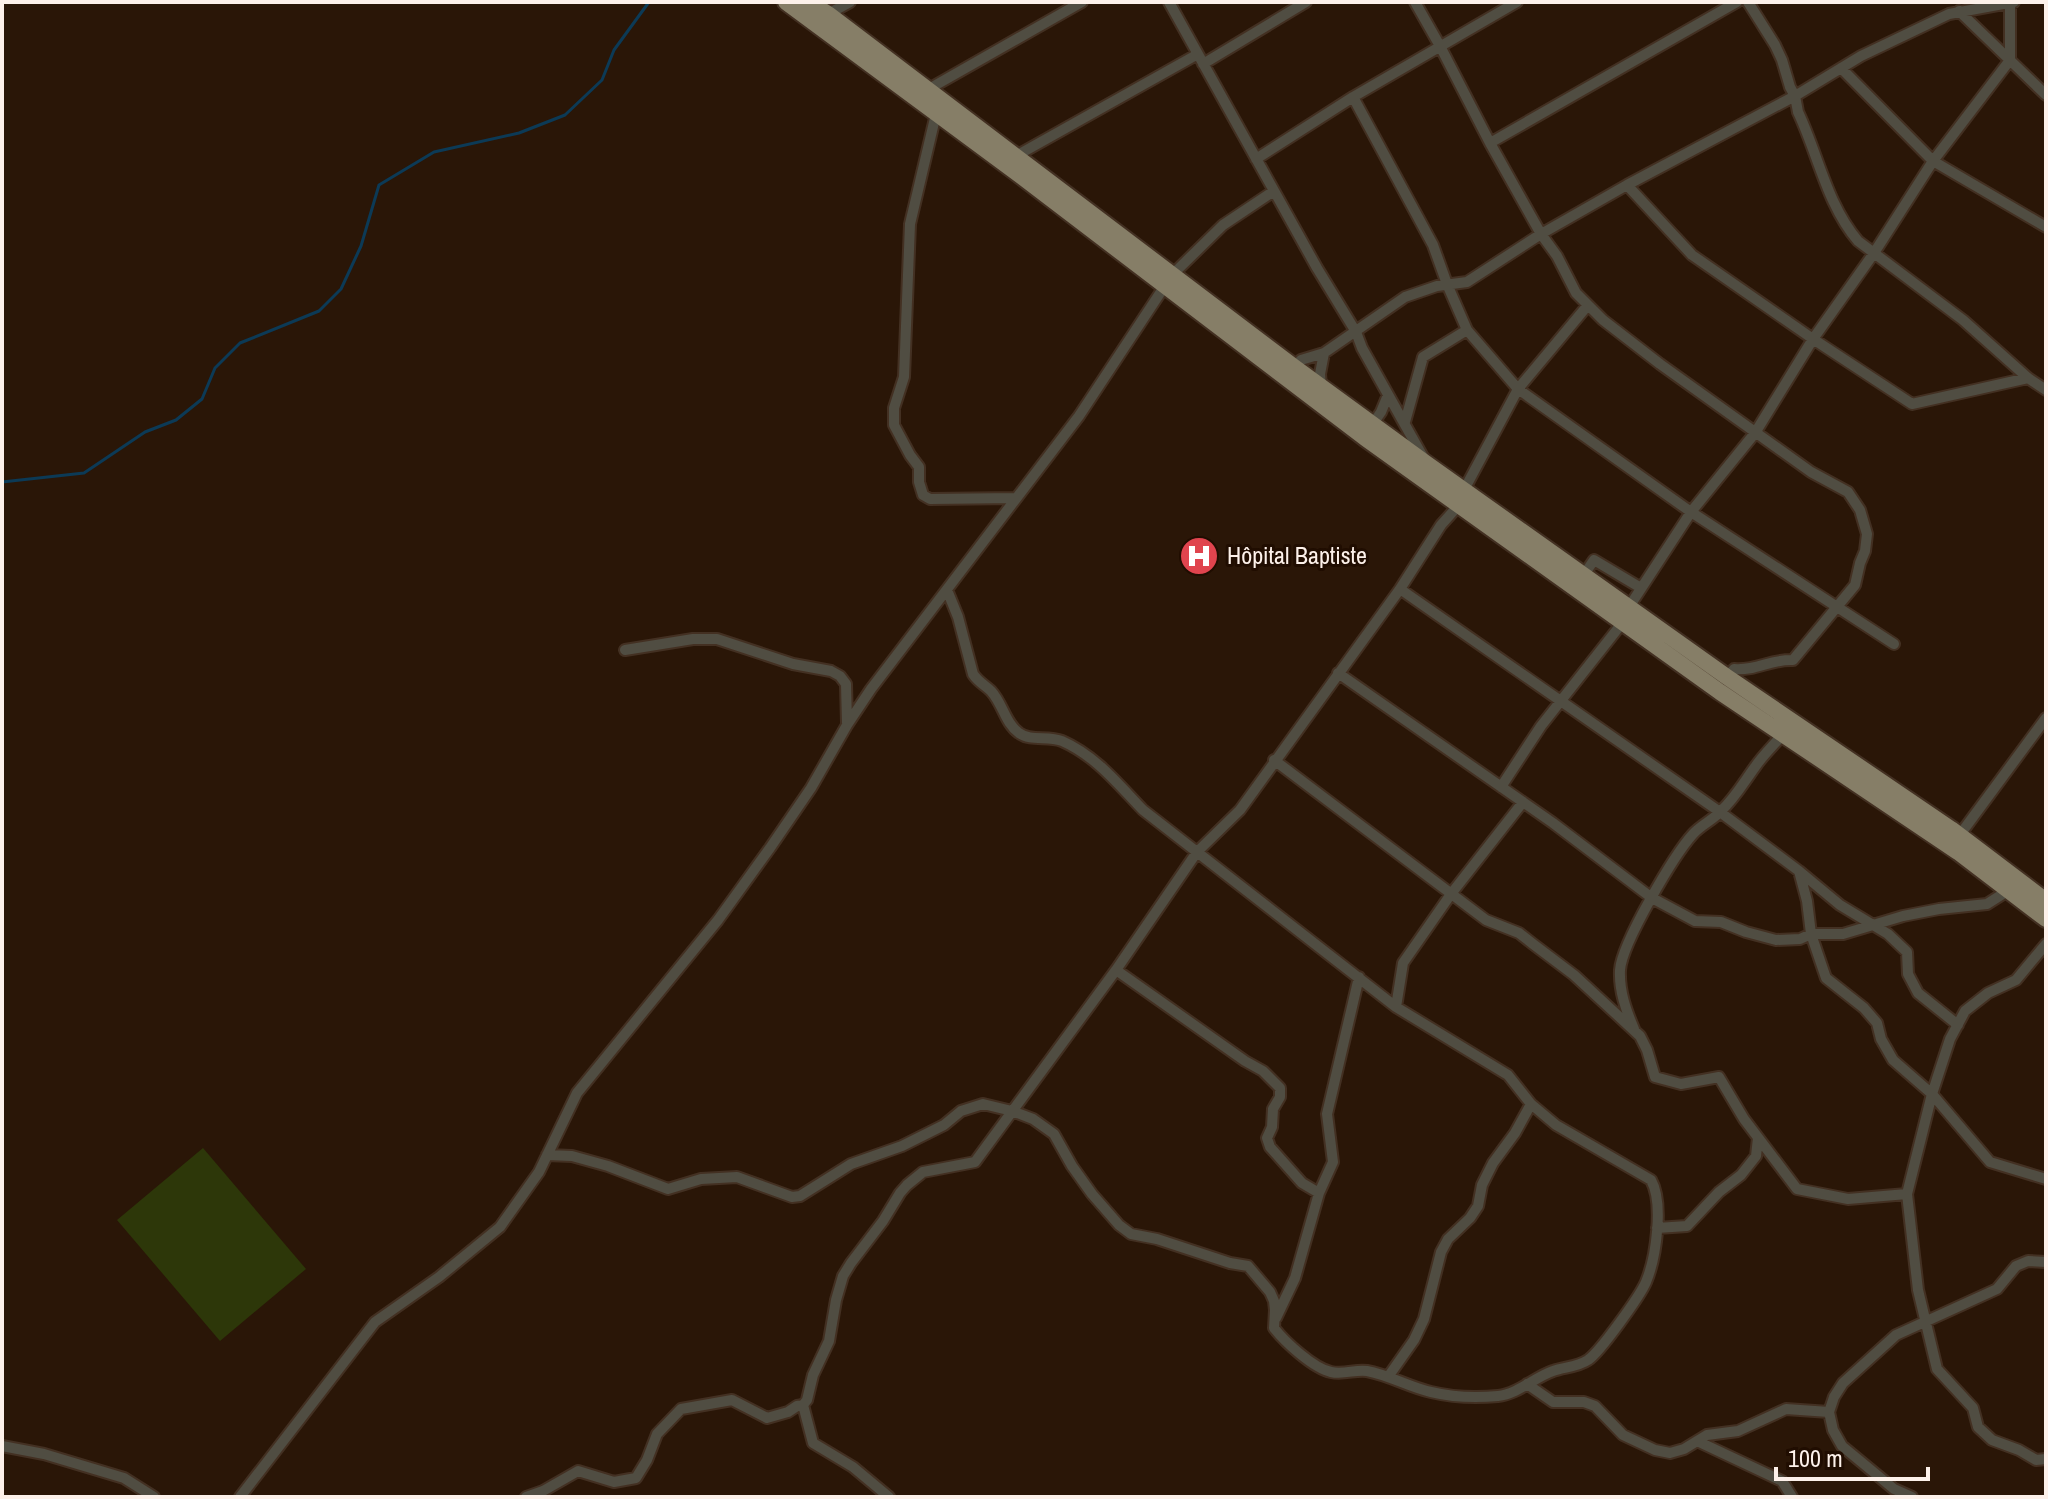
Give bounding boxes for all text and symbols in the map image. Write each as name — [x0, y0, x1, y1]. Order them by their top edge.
hospital icon: Hôpital Baptiste — [1178, 535, 1220, 577]
place label: Hôpital Baptiste — [1227, 539, 1367, 571]
scale bar — [1776, 1431, 1928, 1481]
text: 100 m — [1788, 1442, 1843, 1474]

